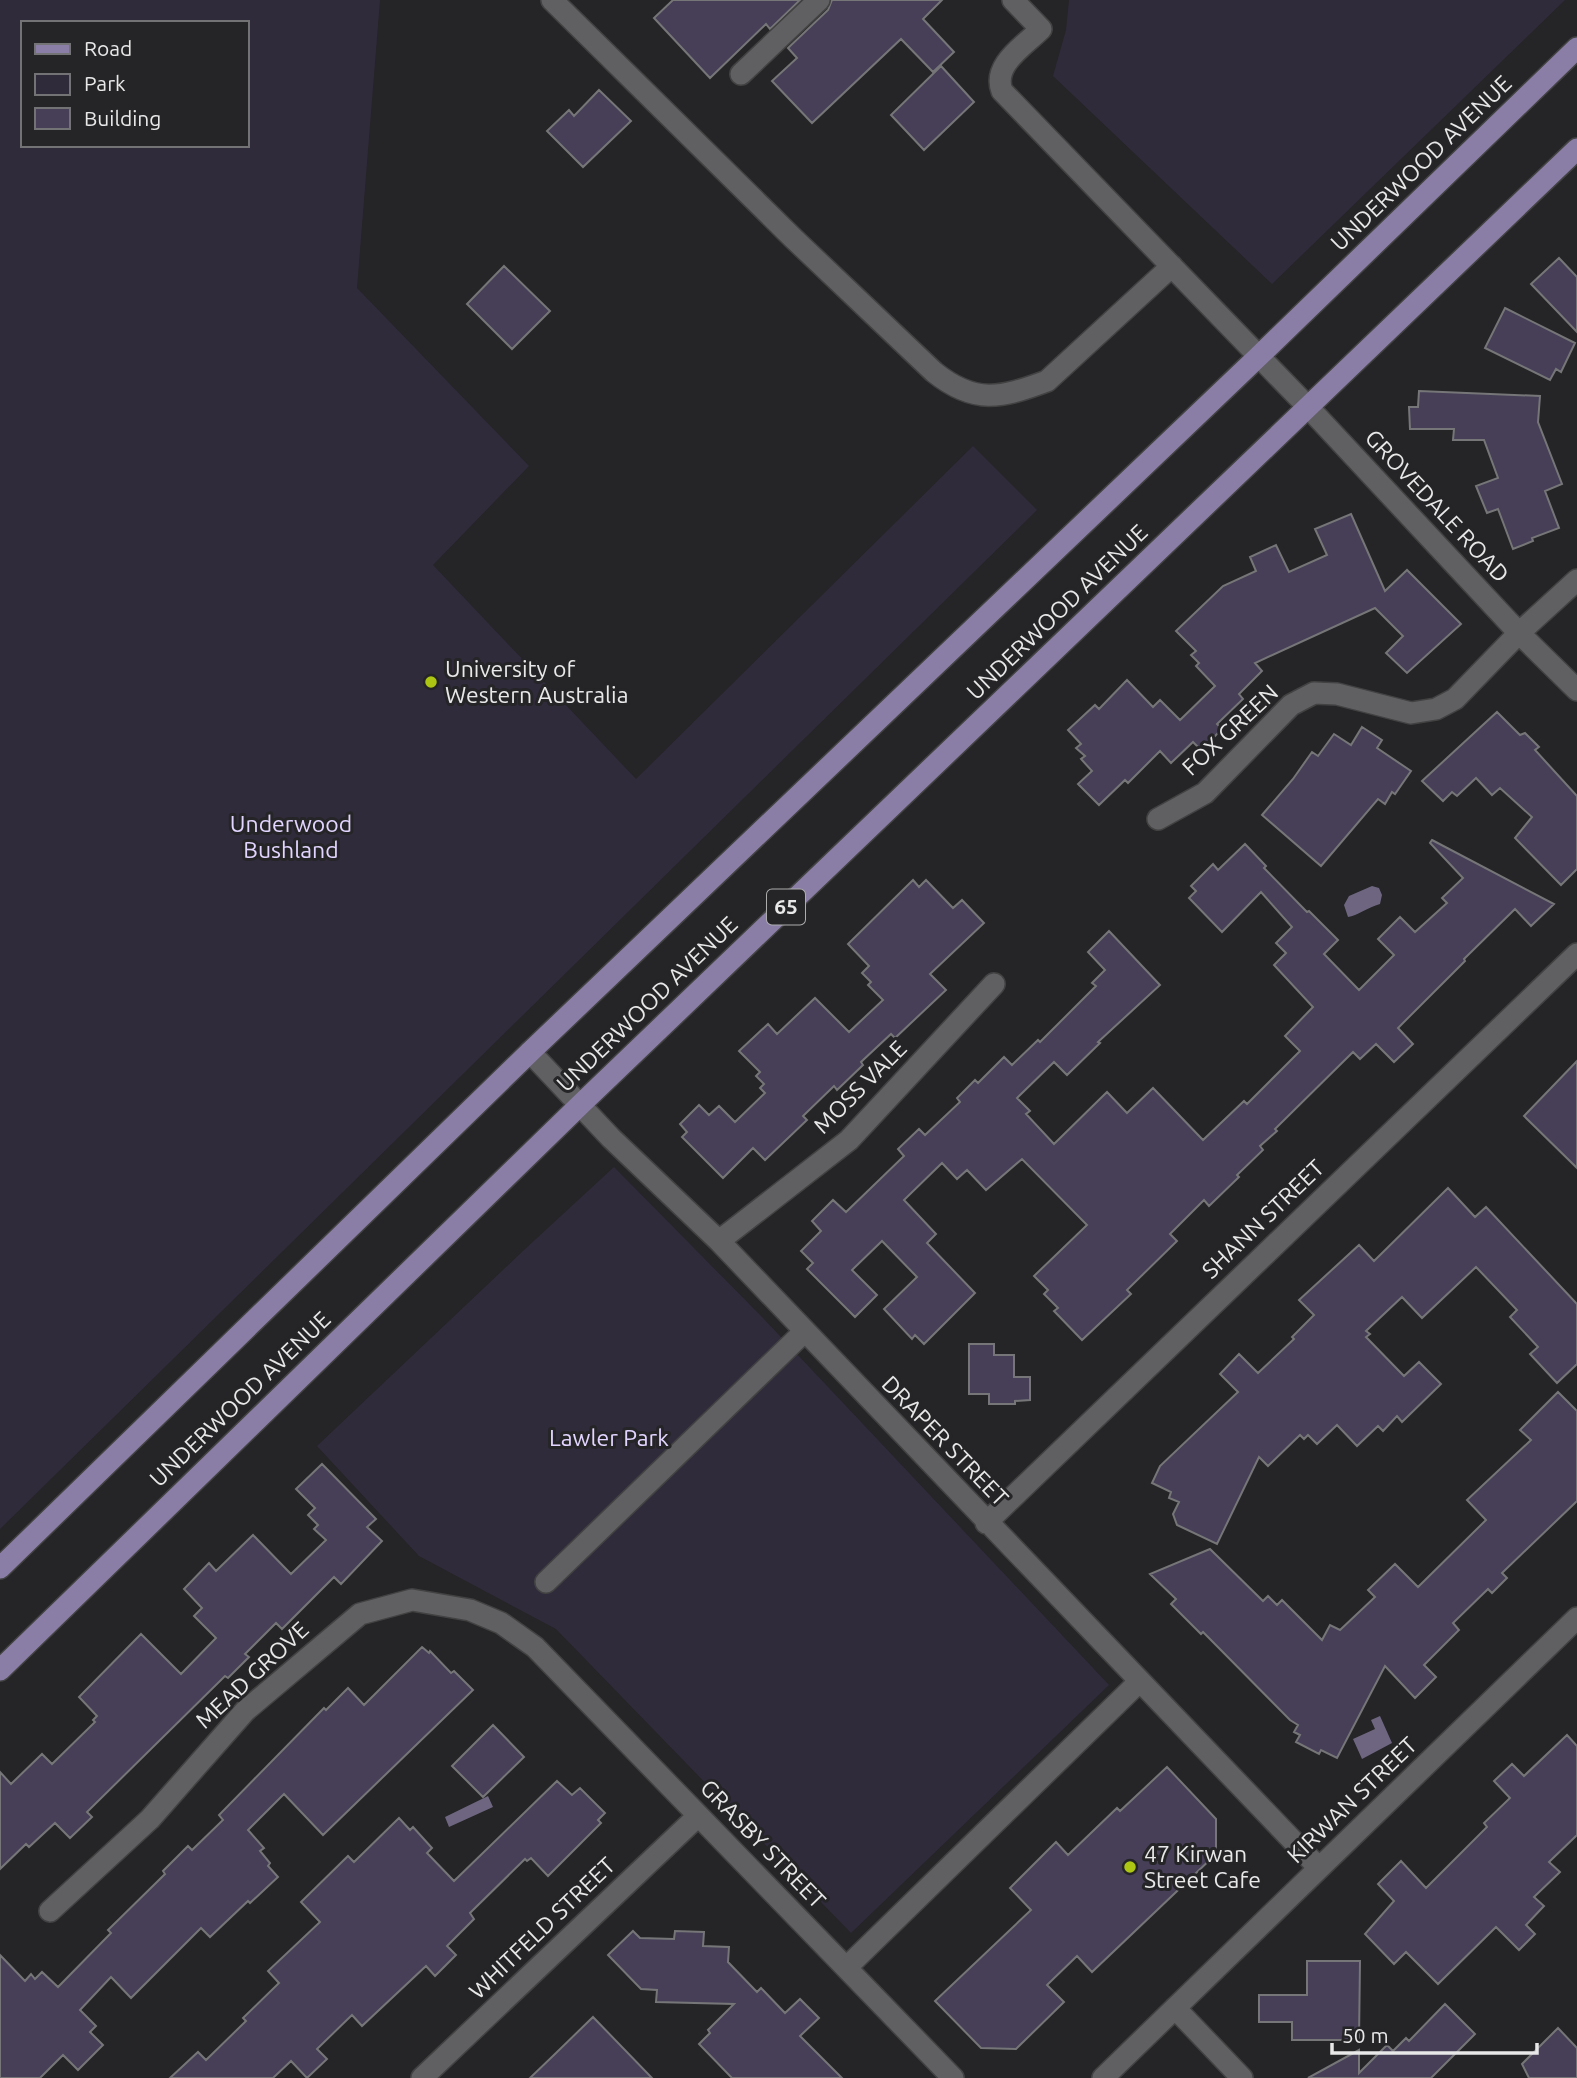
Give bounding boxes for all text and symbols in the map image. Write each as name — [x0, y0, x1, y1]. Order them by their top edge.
legend — [21, 21, 248, 147]
text: Road — [84, 36, 132, 60]
street label: UNDERWOOD AVENUE — [1326, 70, 1516, 255]
text: Park — [84, 71, 126, 95]
text: Building — [84, 106, 161, 130]
street label: GROVEDALE ROAD — [1360, 425, 1514, 587]
street label: UNDERWOOD AVENUE — [962, 519, 1152, 704]
place label: University of Western Australia — [445, 656, 628, 707]
marker: University of Western Australia — [423, 674, 439, 690]
street label: FOX GREEN — [1177, 679, 1282, 780]
park label: Underwood Bushland — [230, 811, 352, 862]
road number: 65 — [767, 890, 805, 925]
street label: UNDERWOOD AVENUE — [552, 911, 742, 1096]
street label: MOSS VALE — [808, 1035, 911, 1138]
street label: SHANN STREET — [1197, 1154, 1329, 1283]
street label: UNDERWOOD AVENUE — [145, 1306, 335, 1491]
street label: DRAPER STREET — [877, 1371, 1014, 1511]
park label: Lawler Park — [549, 1425, 669, 1450]
street label: MEAD GROVE — [190, 1616, 313, 1733]
street label: KIRWAN STREET — [1282, 1732, 1421, 1868]
street label: GRASBY STREET — [696, 1774, 831, 1913]
place label: 47 Kirwan Street Cafe — [1144, 1841, 1261, 1892]
street label: WHITFELD STREET — [464, 1852, 620, 2003]
marker: 47 Kirwan Street Cafe — [1122, 1859, 1138, 1875]
scale bar — [1332, 2011, 1537, 2056]
text: 50 m — [1342, 2023, 1389, 2047]

